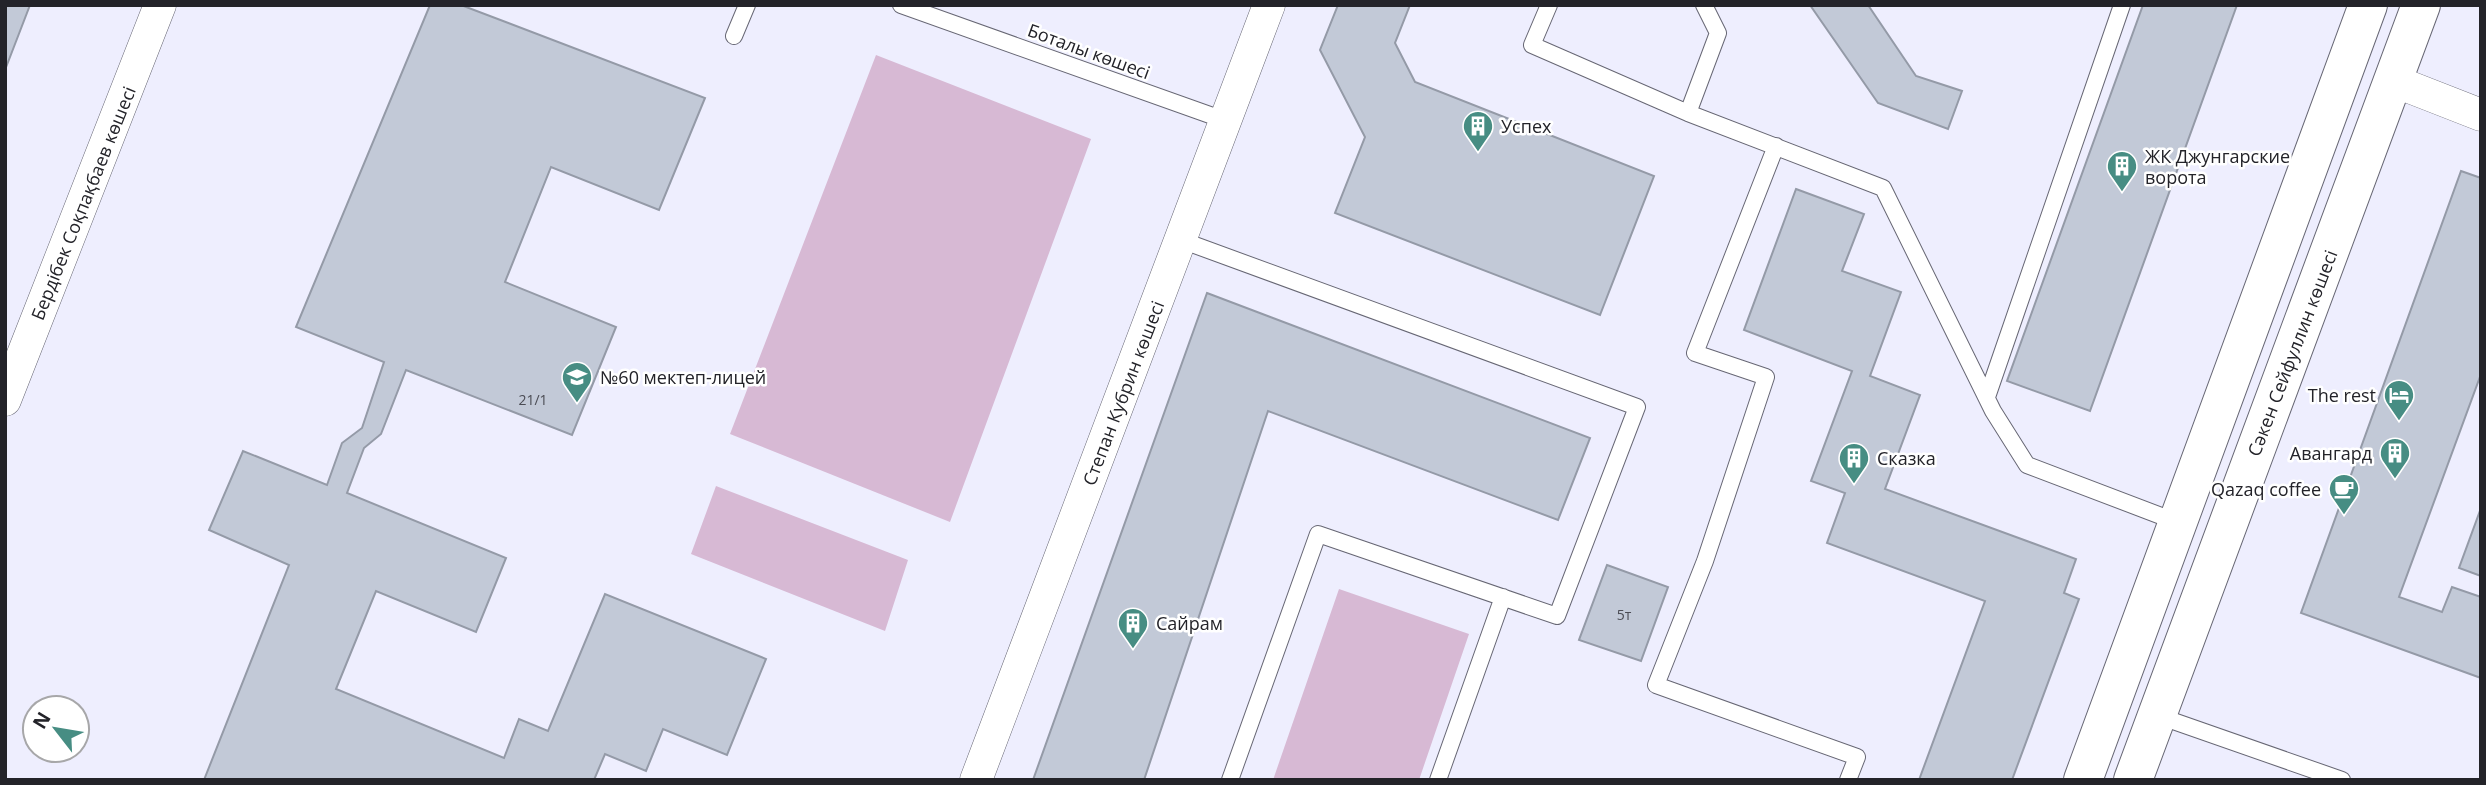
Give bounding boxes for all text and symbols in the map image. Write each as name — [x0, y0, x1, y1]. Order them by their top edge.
street label: Боталы көшесі — [1025, 18, 1153, 84]
street label: Бердібек Соқпақбаев көшесі — [25, 83, 141, 323]
building icon: Успех — [1461, 109, 1495, 153]
place label: Успех — [1501, 114, 1552, 138]
place label: ЖК Джунгарские ворота — [2145, 144, 2290, 189]
building icon: ЖК Джунгарские ворота — [2105, 149, 2139, 193]
street label: Сәкен Сейфуллин көшесі — [2242, 246, 2342, 460]
street label: Степан Кубрин көшесі — [1077, 297, 1169, 489]
school or university icon: №60 мектеп-лицей — [560, 360, 594, 404]
place label: №60 мектеп-лицей — [600, 365, 766, 389]
hotel icon: The rest — [2382, 378, 2416, 422]
place label: The rest — [2308, 383, 2376, 407]
house number: 21/1 — [518, 390, 548, 409]
building icon: Авангард — [2378, 436, 2412, 480]
building icon: Сказка — [1837, 441, 1871, 485]
place label: Авангард — [2290, 441, 2372, 465]
place label: Сказка — [1877, 446, 1936, 470]
cafe icon: Qazaq coffee — [2327, 472, 2361, 516]
place label: Qazaq coffee — [2211, 477, 2321, 501]
house number: 5т — [1617, 605, 1632, 624]
building icon: Сайрам — [1116, 606, 1150, 650]
place label: Сайрам — [1156, 611, 1223, 635]
north arrow — [21, 694, 91, 764]
text: N — [26, 707, 57, 734]

